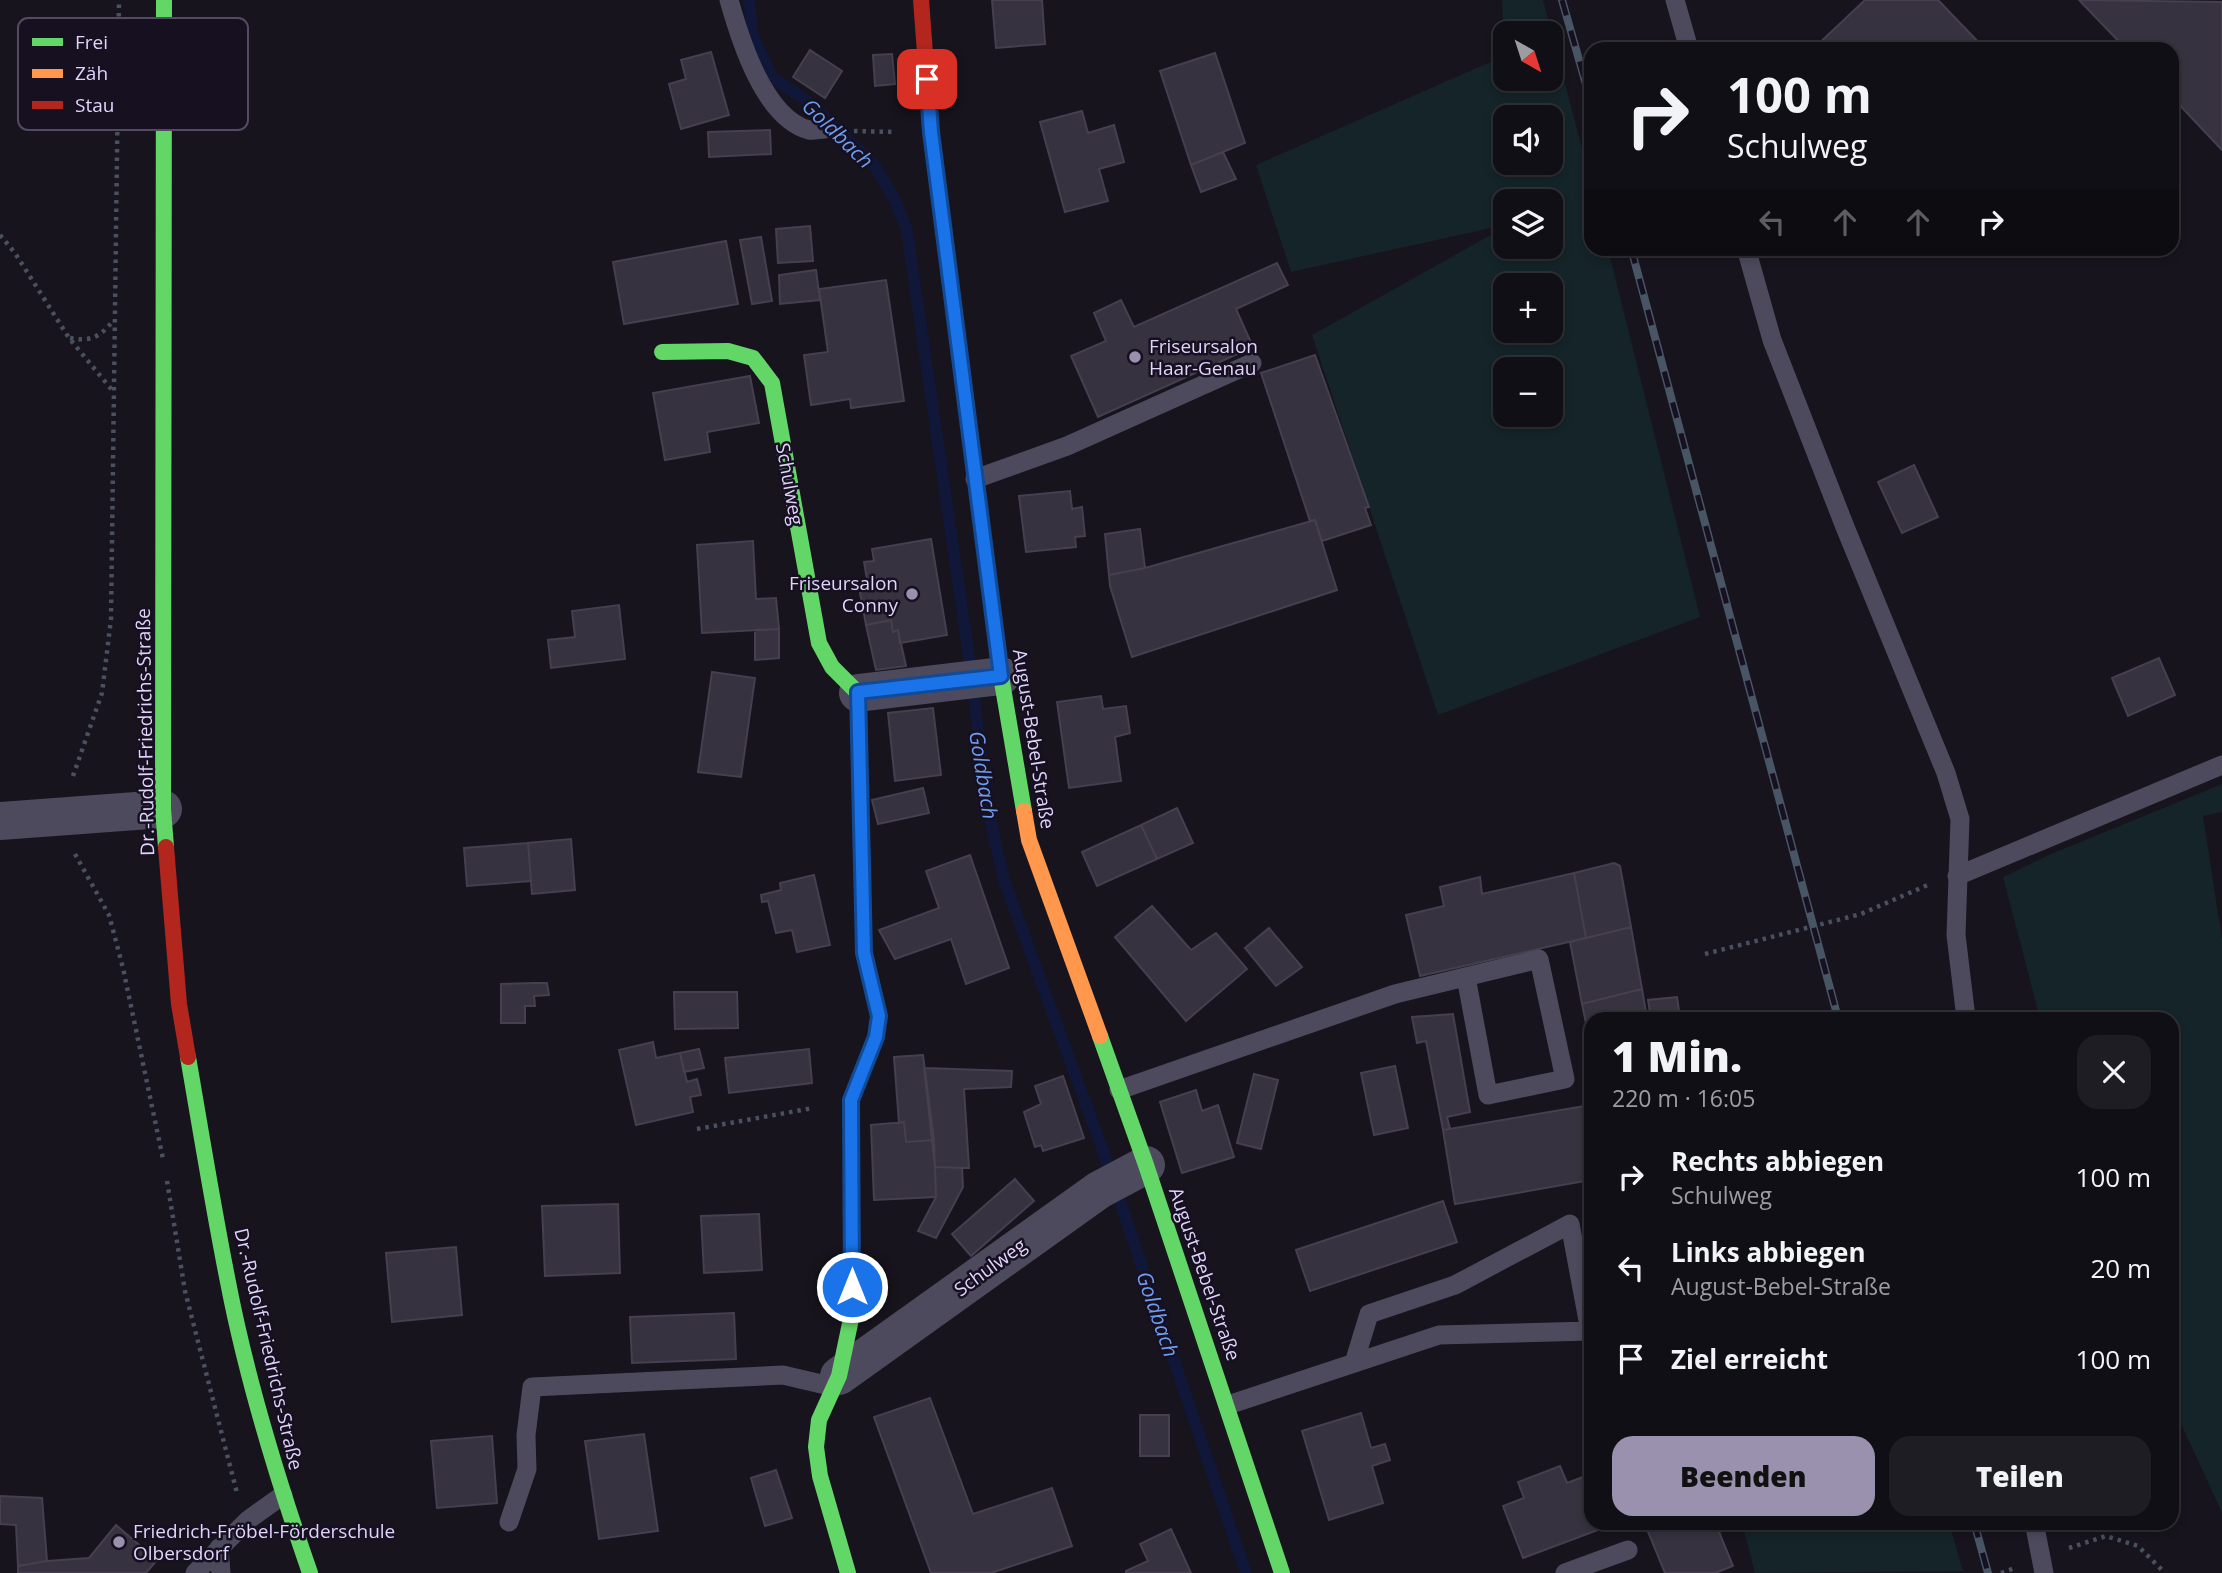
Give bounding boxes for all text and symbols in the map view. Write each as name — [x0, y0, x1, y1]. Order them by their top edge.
legend — [18, 18, 248, 130]
north arrow — [1493, 21, 1563, 91]
map controls — [1493, 21, 1563, 427]
text: Frei — [75, 29, 108, 55]
pin — [897, 49, 957, 109]
text: Zäh — [75, 60, 108, 86]
icon: arrive — [908, 60, 946, 98]
text: 100 m — [1727, 61, 1872, 127]
icon: right — [1612, 70, 1703, 161]
text: Stau — [75, 92, 114, 118]
water label: Goldbach — [796, 92, 880, 174]
button: sound — [1493, 105, 1563, 175]
text: Schulweg — [1727, 124, 1867, 167]
button: layers — [1493, 189, 1563, 259]
icon: left — [1753, 203, 1791, 241]
icon: ahead — [1826, 203, 1864, 241]
icon: ahead — [1899, 203, 1937, 241]
icon: right — [1972, 203, 2010, 241]
button: + — [1493, 273, 1563, 343]
place label: Friseursalon Haar-Genau — [1149, 333, 1258, 381]
marker: Friseursalon Haar-Genau — [1127, 349, 1143, 365]
button: − — [1493, 357, 1563, 427]
street label: Schulweg — [770, 441, 810, 527]
place label: Friseursalon Conny — [789, 570, 898, 618]
marker: Friseursalon Conny — [904, 586, 920, 602]
street label: Dr.-Rudolf-Friedrichs-Straße — [130, 608, 160, 856]
street label: August-Bebel-Straße — [1007, 647, 1061, 831]
water label: Goldbach — [963, 729, 1005, 821]
text: 1 Min. — [1612, 1027, 1742, 1084]
button: close — [2077, 1035, 2151, 1109]
text: 220 m · 16:05 — [1612, 1082, 1755, 1114]
text: Rechts abbiegen — [1671, 1143, 1884, 1179]
icon: right — [1612, 1158, 1650, 1196]
text: 100 m — [2076, 1159, 2151, 1195]
text: Schulweg — [1671, 1179, 1772, 1211]
street label: August-Bebel-Straße — [1163, 1184, 1247, 1364]
street label: Dr.-Rudolf-Friedrichs-Straße — [228, 1225, 310, 1473]
street label: Schulweg — [949, 1232, 1031, 1302]
text: Links abbiegen — [1671, 1234, 1866, 1270]
icon: left — [1612, 1249, 1650, 1287]
position arrow — [815, 1250, 889, 1324]
text: 20 m — [2090, 1250, 2151, 1286]
water label: Goldbach — [1130, 1267, 1186, 1361]
text: August-Bebel-Straße — [1671, 1270, 1891, 1302]
icon: arrive — [1612, 1340, 1650, 1378]
text: Ziel erreicht — [1671, 1341, 1828, 1377]
text: 100 m — [2076, 1341, 2151, 1377]
button: Beenden — [1612, 1436, 1875, 1516]
button: Teilen — [1889, 1436, 2151, 1516]
place label: Friedrich-Fröbel-Förderschule Olbersdorf — [133, 1518, 395, 1566]
marker: Friedrich-Fröbel-Förderschule Olbersdorf — [111, 1534, 127, 1550]

